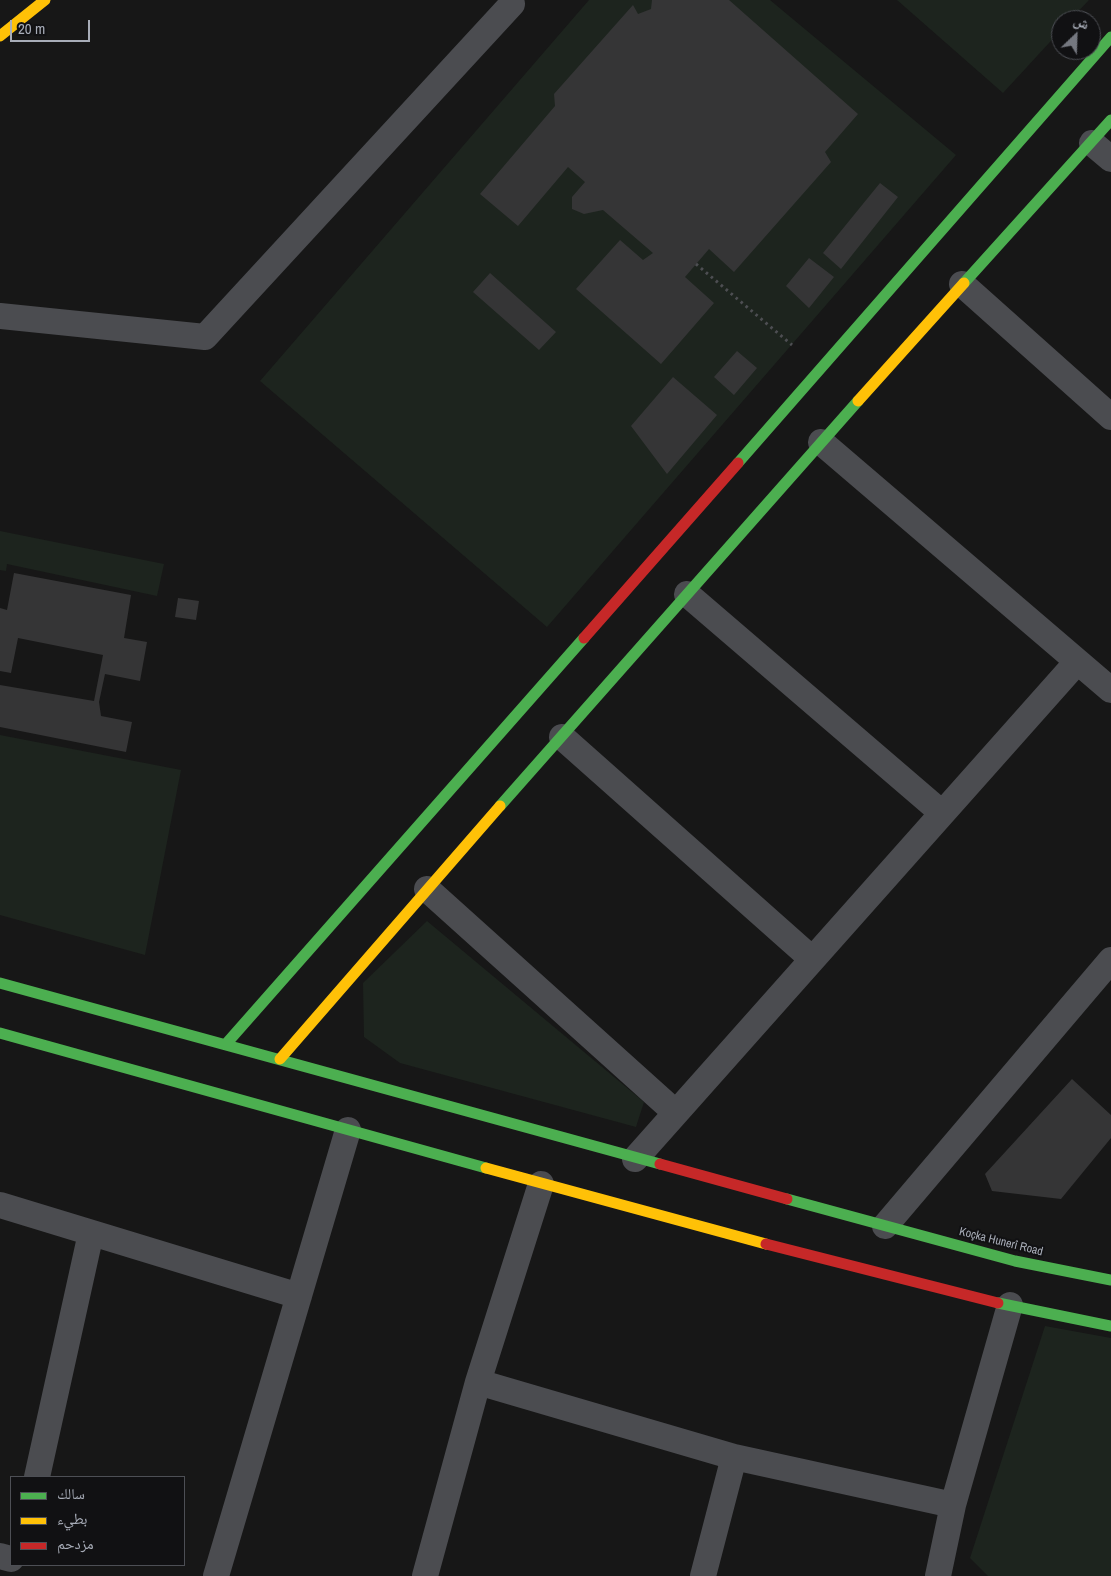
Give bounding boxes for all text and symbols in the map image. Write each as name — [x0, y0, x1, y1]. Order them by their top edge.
scale bar — [12, 10, 92, 42]
north arrow — [1051, 10, 1101, 60]
text: ش — [1071, 11, 1092, 33]
text: 20 m — [18, 18, 45, 39]
street label: Koçka Hunerî Road — [958, 1225, 1044, 1259]
legend — [10, 1476, 185, 1566]
text: سالك — [57, 1483, 85, 1504]
text: بطيء — [57, 1508, 87, 1529]
text: مزدحم — [57, 1533, 94, 1554]

